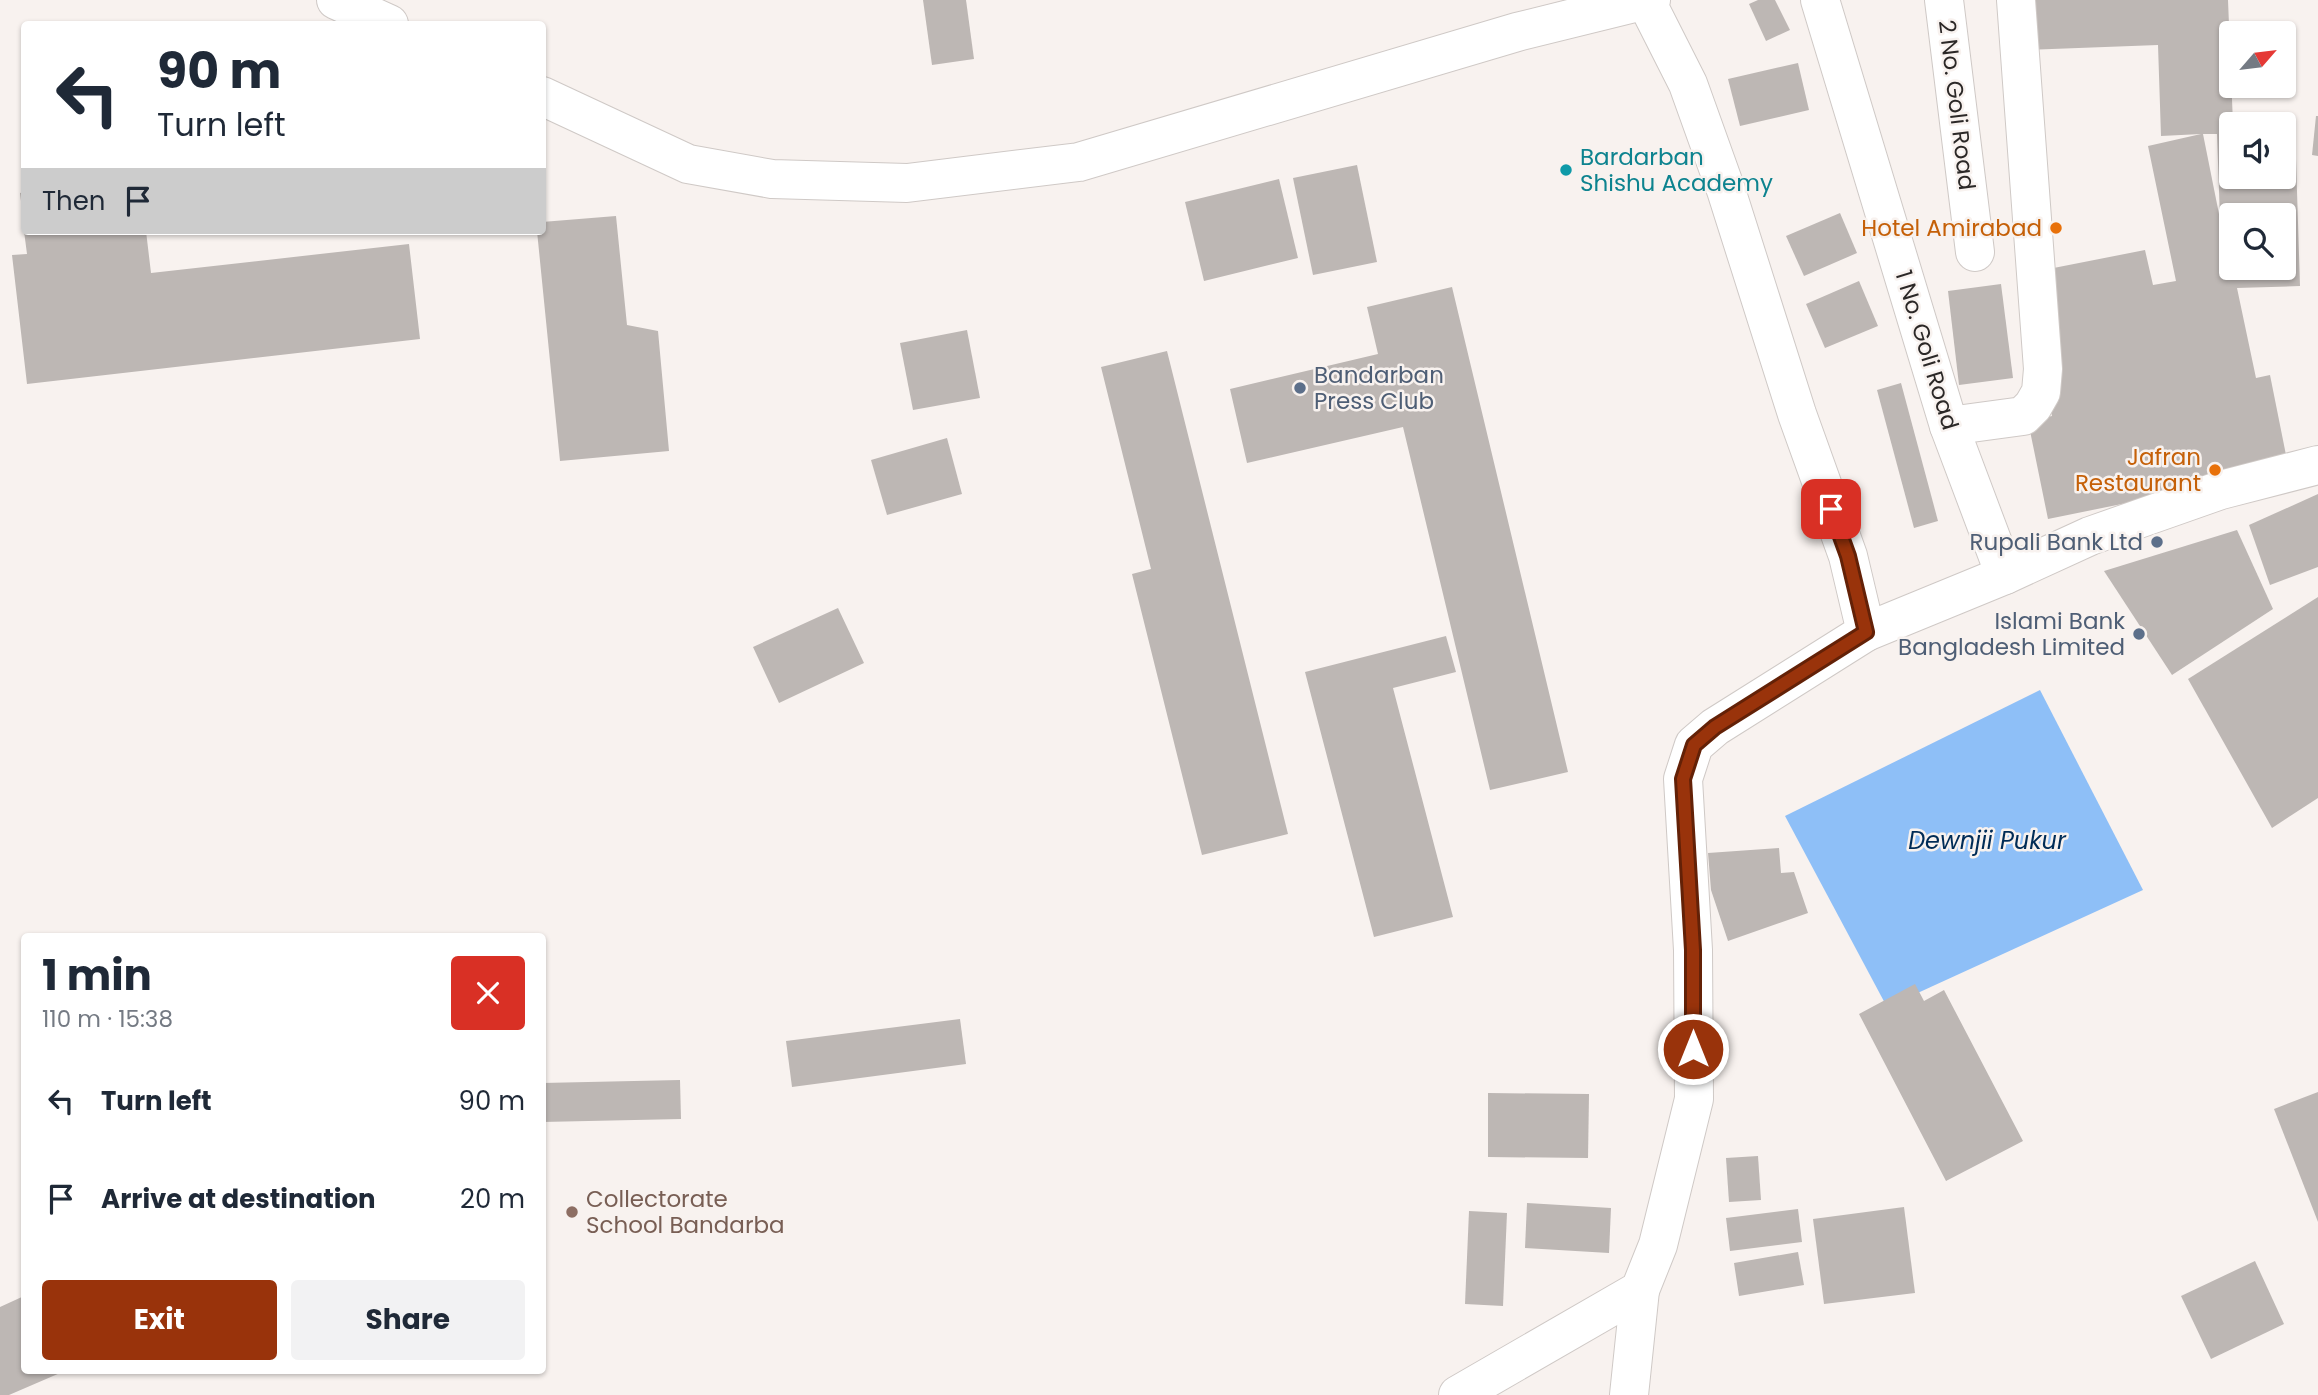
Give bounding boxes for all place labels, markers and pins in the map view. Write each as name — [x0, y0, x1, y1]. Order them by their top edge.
place label: Bardarban Shishu Academy — [1580, 141, 1773, 199]
marker: Bardarban Shishu Academy — [1558, 162, 1574, 178]
place label: Hotel Amirabad — [1861, 212, 2042, 244]
marker: Hotel Amirabad — [2048, 220, 2064, 236]
place label: Bandarban Press Club — [1314, 359, 1444, 417]
marker: Bandarban Press Club — [1292, 380, 1308, 396]
place label: Jafran Restaurant — [2075, 441, 2201, 499]
marker: Jafran Restaurant — [2207, 462, 2223, 478]
pin — [1801, 479, 1861, 539]
place label: Rupali Bank Ltd — [1970, 526, 2143, 558]
marker: Rupali Bank Ltd — [2149, 534, 2165, 550]
place label: Islami Bank Bangladesh Limited — [1898, 605, 2125, 663]
marker: Islami Bank Bangladesh Limited — [2131, 626, 2147, 642]
place label: Collectorate School Bandarba — [586, 1183, 785, 1241]
marker: Collectorate School Bandarba — [564, 1204, 580, 1220]

